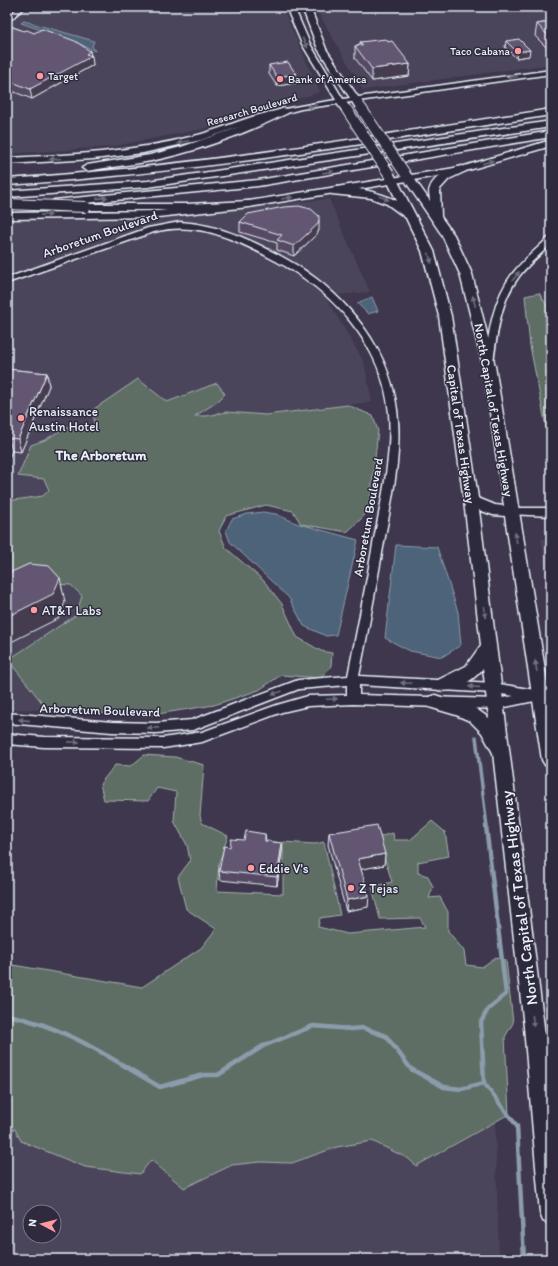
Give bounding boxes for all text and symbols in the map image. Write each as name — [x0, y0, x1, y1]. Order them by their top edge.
one-way arrow — [302, 37, 308, 49]
place label: Taco Cabana — [450, 45, 511, 58]
marker: Taco Cabana — [513, 46, 523, 56]
place label: Target — [48, 70, 78, 83]
marker: Target — [35, 71, 45, 81]
place label: Bank of America — [288, 73, 367, 86]
marker: Bank of America — [275, 74, 285, 84]
one-way arrow — [506, 74, 518, 80]
street label: Research Boulevard — [205, 91, 299, 129]
one-way arrow — [306, 103, 318, 109]
one-way arrow — [177, 139, 190, 145]
one-way arrow — [49, 155, 61, 162]
one-way arrow — [482, 159, 494, 165]
one-way arrow — [322, 169, 334, 175]
one-way arrow — [96, 195, 108, 202]
one-way arrow — [281, 195, 293, 201]
one-way arrow — [379, 196, 391, 202]
street label: Arboretum Boulevard — [41, 207, 159, 261]
one-way arrow — [40, 212, 53, 218]
one-way arrow — [427, 252, 433, 264]
one-way arrow — [512, 271, 520, 282]
one-way arrow — [470, 294, 476, 307]
street label: North Capital of Texas Highway — [471, 322, 517, 498]
street label: Capital of Texas Highway — [444, 364, 478, 504]
place label: Renaissance Austin Hotel — [29, 404, 99, 434]
marker: Renaissance Austin Hotel — [16, 413, 26, 423]
district label: The Arboretum — [55, 447, 147, 464]
street label: Arboretum Boulevard — [350, 456, 386, 578]
one-way arrow — [513, 532, 519, 544]
place label: AT&T Labs — [42, 603, 102, 618]
marker: AT&T Labs — [29, 605, 39, 615]
one-way arrow — [482, 605, 488, 618]
one-way arrow — [533, 660, 539, 672]
one-way arrow — [400, 679, 412, 686]
one-way arrow — [467, 684, 480, 690]
one-way arrow — [271, 690, 283, 696]
one-way arrow — [326, 696, 338, 703]
street label: Arboretum Boulevard — [40, 700, 160, 720]
one-way arrow — [18, 717, 30, 724]
one-way arrow — [147, 724, 159, 731]
one-way arrow — [68, 739, 81, 745]
street label: North Capital of Texas Highway — [496, 789, 542, 1006]
place label: Eddie V's — [259, 861, 309, 876]
marker: Eddie V's — [246, 863, 256, 873]
place label: Z Tejas — [359, 881, 398, 896]
marker: Z Tejas — [346, 883, 356, 893]
one-way arrow — [530, 1015, 537, 1027]
north arrow — [22, 1204, 62, 1244]
text: N — [26, 1218, 39, 1227]

